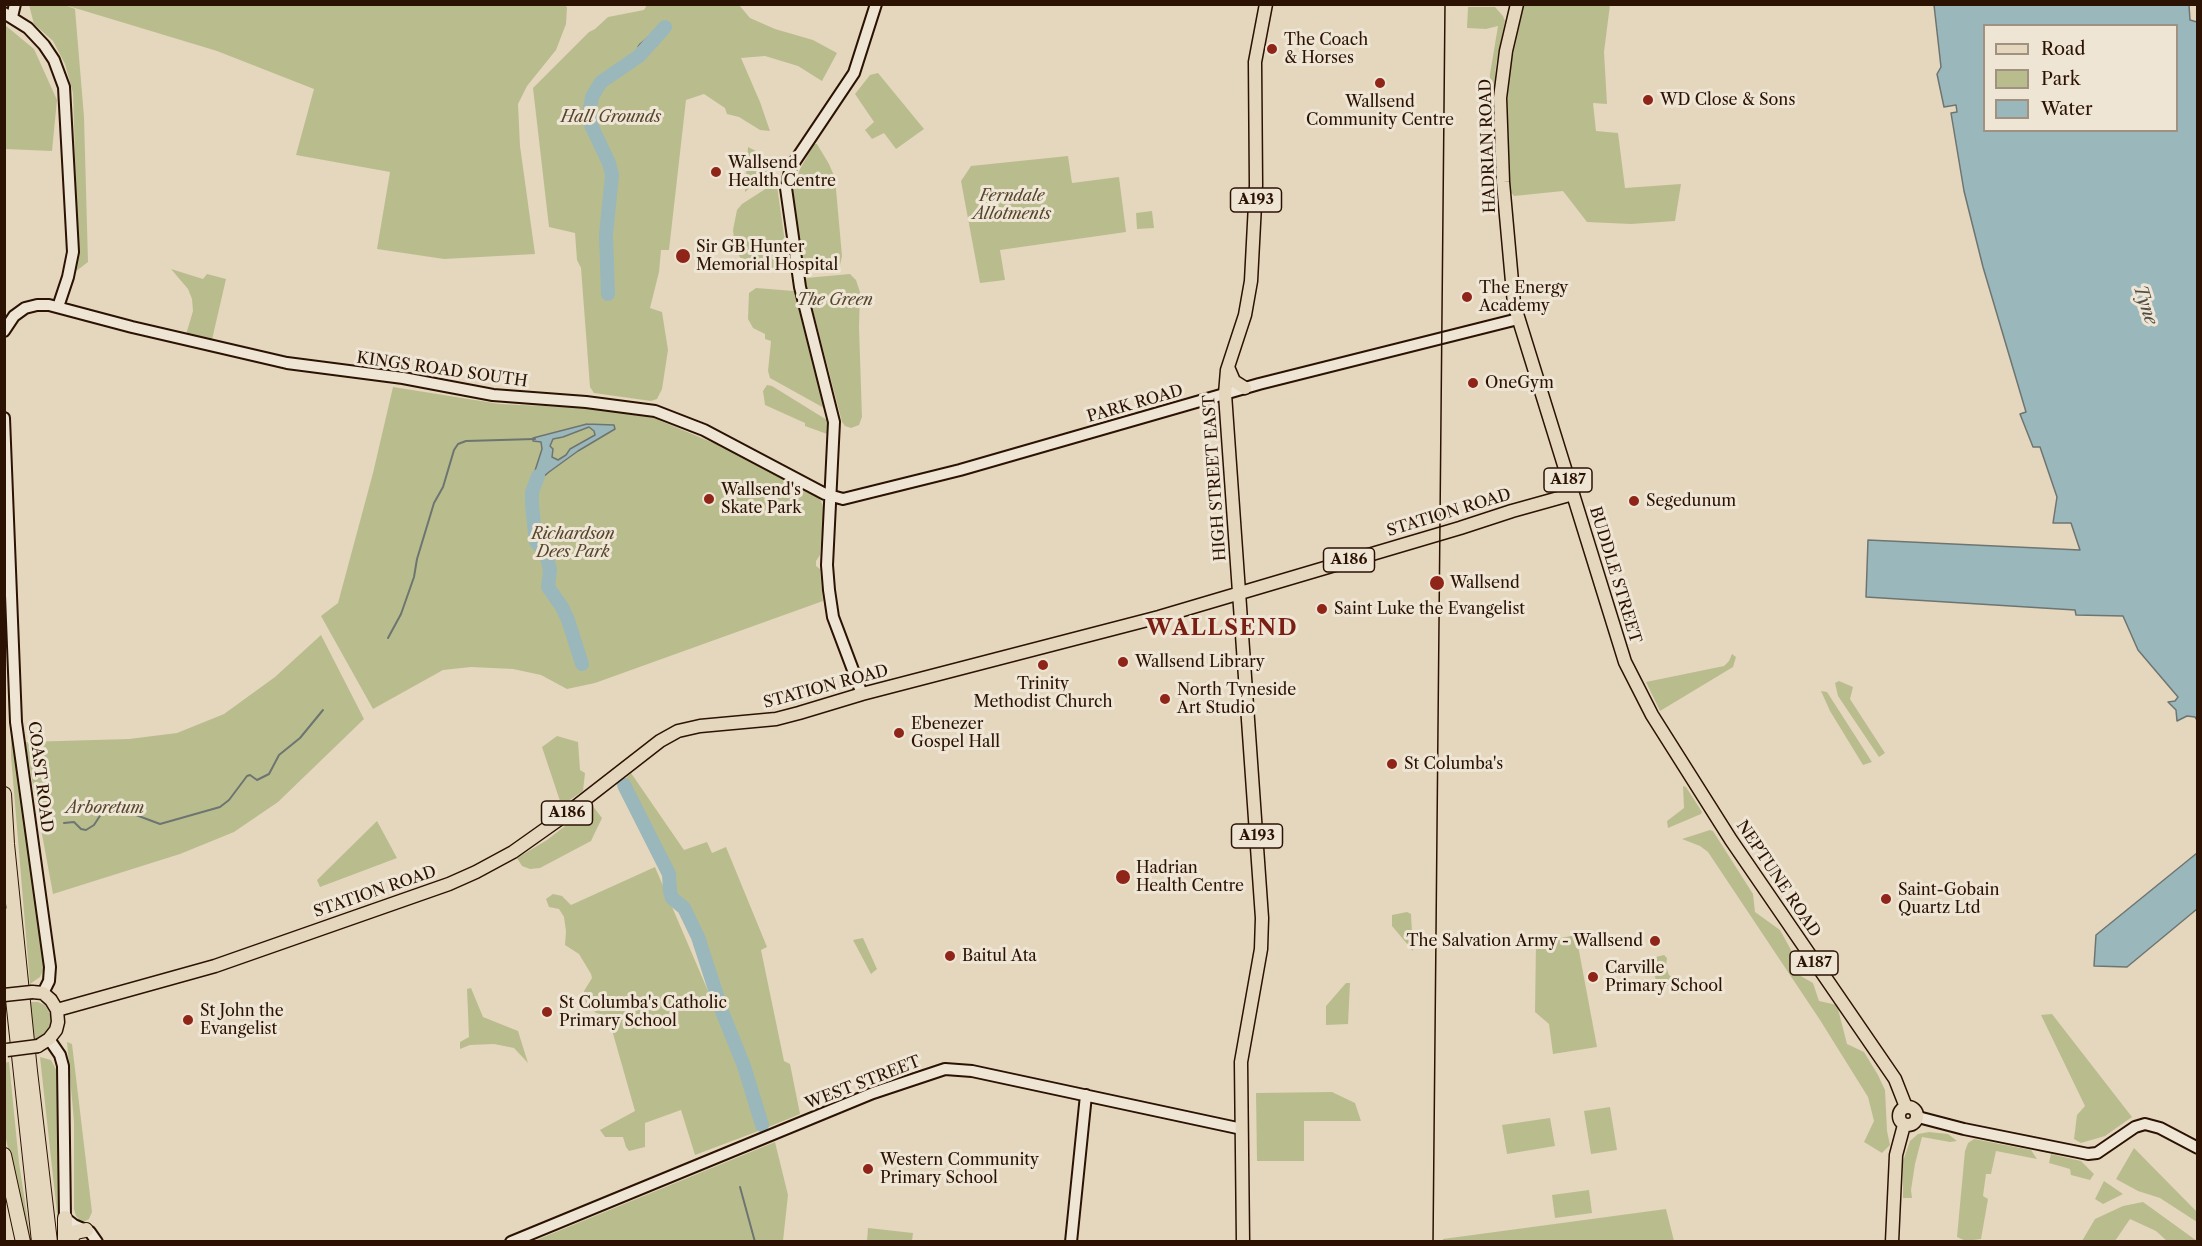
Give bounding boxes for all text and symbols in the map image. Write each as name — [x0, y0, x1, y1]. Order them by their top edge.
legend — [1983, 24, 2178, 132]
place label: The Coach & Horses — [1284, 30, 1368, 68]
text: Road — [2041, 38, 2086, 60]
marker: The Coach & Horses — [1265, 42, 1279, 56]
text: Park — [2041, 68, 2080, 90]
marker: Wallsend Community Centre — [1373, 76, 1387, 90]
street label: HADRIAN ROAD — [1476, 78, 1500, 214]
place label: WD Close & Sons — [1660, 90, 1795, 110]
place label: Wallsend Community Centre — [1306, 92, 1454, 130]
marker: WD Close & Sons — [1641, 93, 1655, 107]
text: Water — [2041, 98, 2093, 120]
park label: Hall Grounds — [561, 107, 661, 127]
place label: Wallsend Health Centre — [728, 153, 836, 191]
marker: Wallsend Health Centre — [709, 165, 723, 179]
park label: Ferndale Allotments — [973, 186, 1051, 224]
road number: A193 — [1230, 188, 1282, 212]
place label: Sir GB Hunter Memorial Hospital — [696, 237, 838, 275]
marker: Sir GB Hunter Memorial Hospital — [674, 247, 692, 265]
place label: The Energy Academy — [1479, 278, 1568, 316]
water label: Tyne — [2128, 282, 2162, 328]
park label: The Green — [797, 290, 873, 310]
marker: The Energy Academy — [1460, 290, 1474, 304]
street label: KINGS ROAD SOUTH — [355, 348, 529, 392]
place label: OneGym — [1485, 373, 1554, 393]
marker: OneGym — [1466, 376, 1480, 390]
street label: PARK ROAD — [1085, 381, 1185, 427]
street label: HIGH STREET EAST — [1200, 394, 1230, 562]
road number: A187 — [1544, 468, 1592, 492]
place label: Wallsend's Skate Park — [721, 480, 802, 518]
street label: STATION ROAD — [1385, 485, 1513, 541]
place label: Segedunum — [1646, 491, 1736, 511]
marker: Wallsend's Skate Park — [702, 492, 716, 506]
marker: Segedunum — [1627, 494, 1641, 508]
street label: BUDDLE STREET — [1585, 504, 1645, 646]
park label: Richardson Dees Park — [531, 524, 615, 562]
road number: A186 — [1324, 548, 1374, 572]
place label: Wallsend — [1450, 573, 1520, 593]
marker: Wallsend — [1428, 574, 1446, 592]
place label: Saint Luke the Evangelist — [1334, 599, 1525, 619]
marker: Saint Luke the Evangelist — [1315, 602, 1329, 616]
district label: WALLSEND — [1146, 616, 1298, 642]
place label: Wallsend Library — [1135, 652, 1265, 672]
marker: Wallsend Library — [1116, 655, 1130, 669]
marker: Trinity Methodist Church — [1036, 658, 1050, 672]
street label: STATION ROAD — [761, 661, 891, 713]
place label: Trinity Methodist Church — [974, 674, 1112, 712]
place label: North Tyneside Art Studio — [1177, 680, 1296, 718]
marker: North Tyneside Art Studio — [1158, 692, 1172, 706]
place label: Ebenezer Gospel Hall — [911, 714, 1000, 752]
street label: COAST ROAD — [24, 720, 56, 834]
marker: Ebenezer Gospel Hall — [892, 726, 906, 740]
place label: St Columba's — [1404, 754, 1503, 774]
marker: St Columba's — [1385, 757, 1399, 771]
park label: Arboretum — [66, 798, 144, 818]
road number: A186 — [542, 801, 592, 825]
street label: NEPTUNE ROAD — [1732, 817, 1824, 941]
road number: A193 — [1232, 824, 1282, 848]
place label: Hadrian Health Centre — [1136, 858, 1244, 896]
street label: STATION ROAD — [311, 862, 439, 922]
marker: Hadrian Health Centre — [1114, 868, 1132, 886]
place label: Saint-Gobain Quartz Ltd — [1898, 880, 1999, 918]
marker: Saint-Gobain Quartz Ltd — [1879, 892, 1893, 906]
place label: The Salvation Army - Wallsend — [1406, 931, 1643, 951]
marker: The Salvation Army - Wallsend — [1648, 934, 1662, 948]
place label: Baitul Ata — [962, 946, 1037, 966]
marker: Baitul Ata — [943, 949, 957, 963]
road number: A187 — [1790, 951, 1838, 975]
place label: Carville Primary School — [1605, 958, 1723, 996]
marker: Carville Primary School — [1586, 970, 1600, 984]
place label: St Columba's Catholic Primary School — [559, 993, 727, 1031]
place label: St John the Evangelist — [200, 1001, 284, 1039]
marker: St Columba's Catholic Primary School — [540, 1005, 554, 1019]
marker: St John the Evangelist — [181, 1013, 195, 1027]
street label: WEST STREET — [803, 1052, 923, 1114]
place label: Western Community Primary School — [880, 1150, 1039, 1188]
marker: Western Community Primary School — [861, 1162, 875, 1176]

